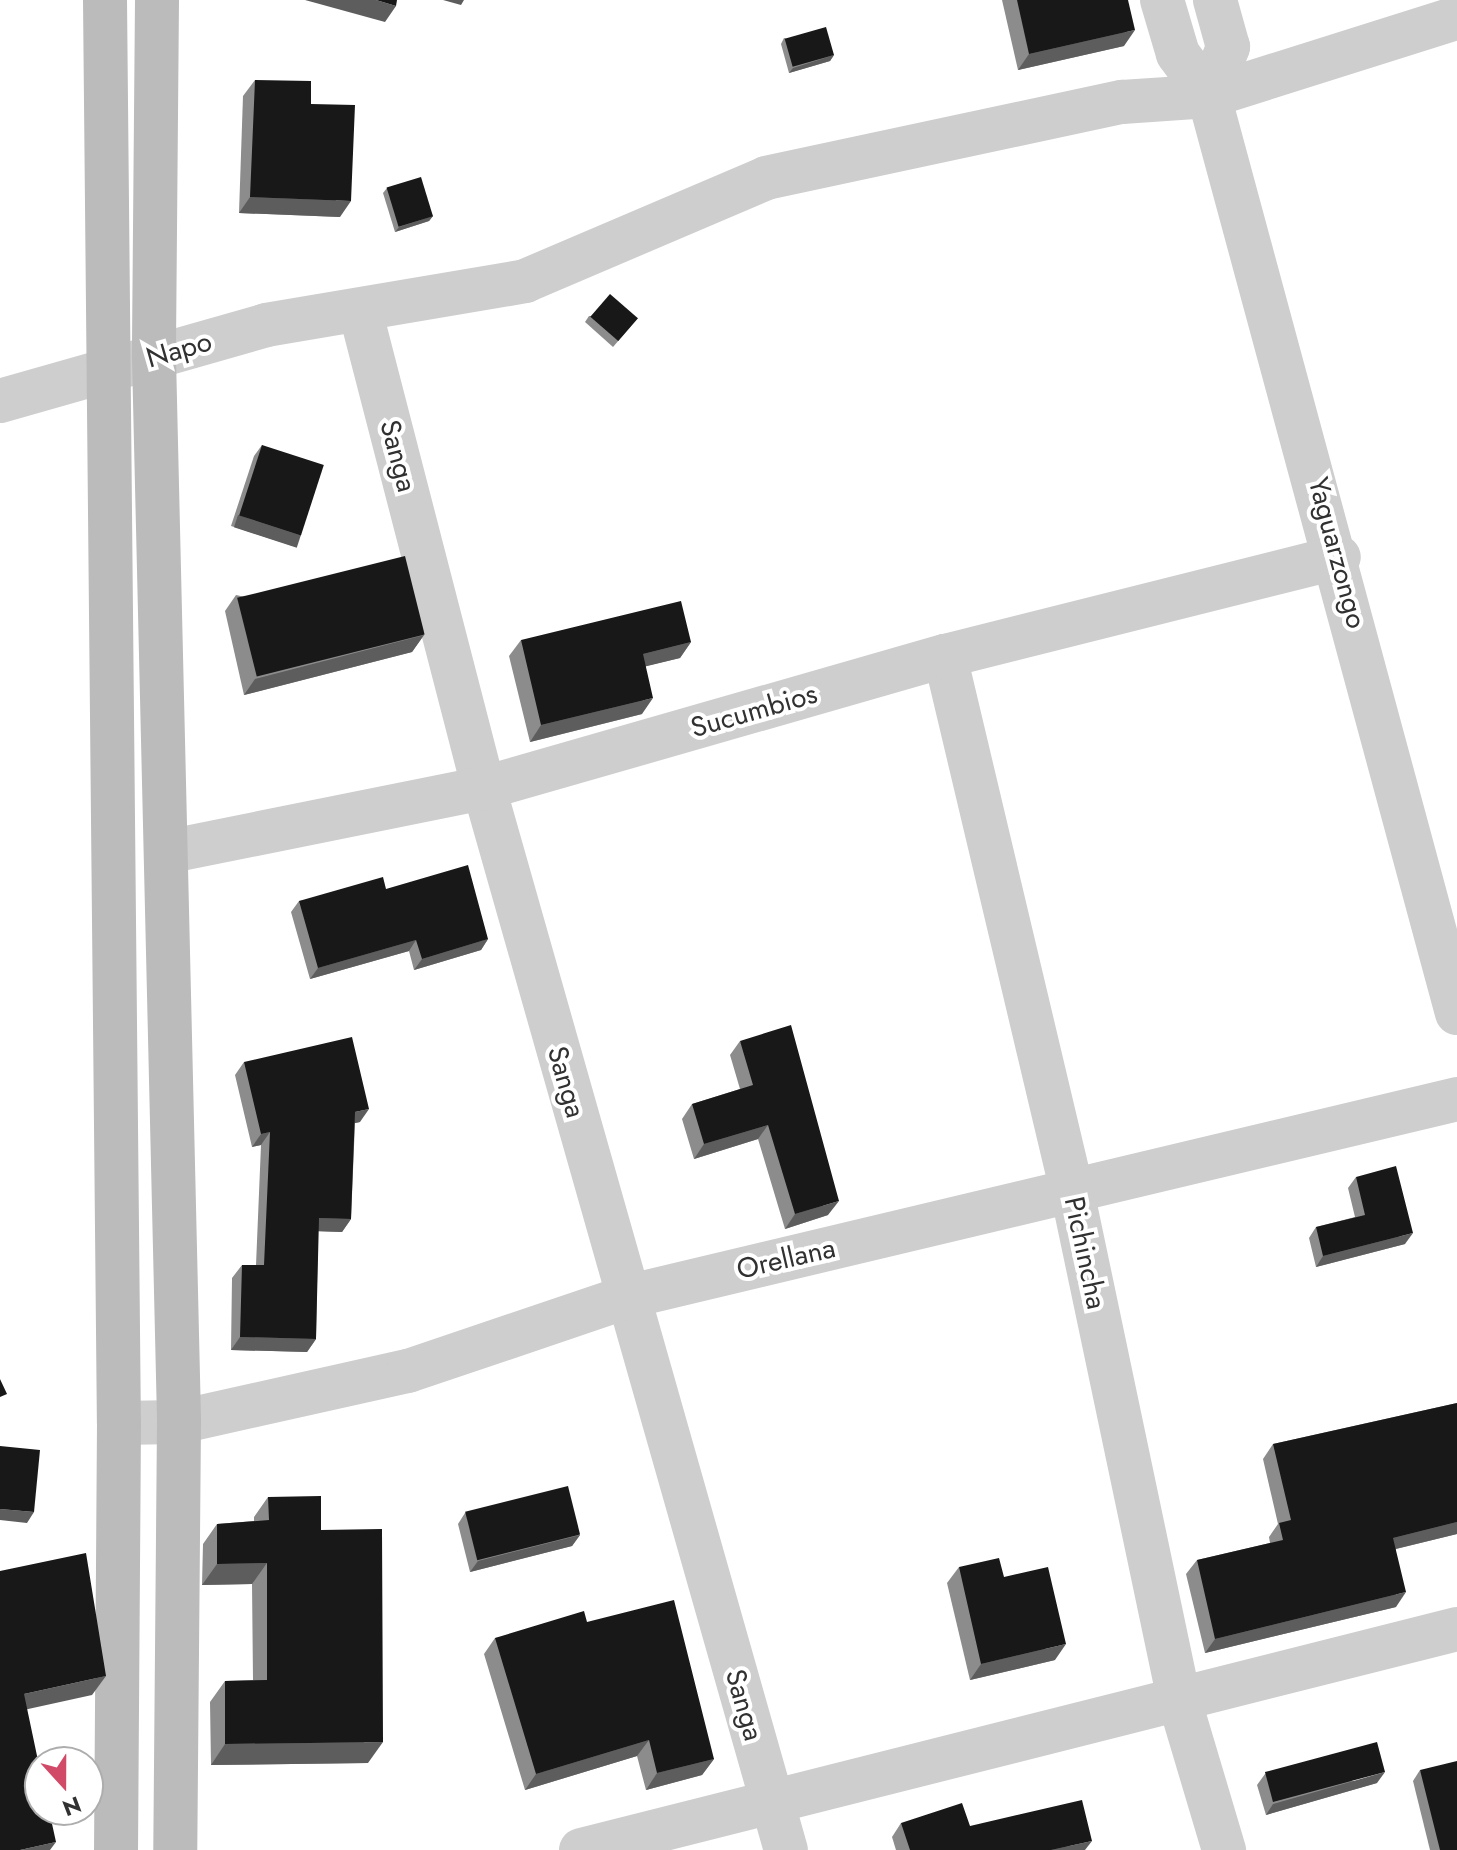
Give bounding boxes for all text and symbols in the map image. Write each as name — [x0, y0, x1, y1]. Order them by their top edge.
street label: Napo — [142, 325, 216, 375]
street label: Sanga — [372, 416, 424, 496]
street label: Yaguarzongo — [1301, 474, 1373, 632]
street label: Sucumbios — [687, 677, 821, 745]
street label: Sanga — [540, 1042, 592, 1122]
street label: Pichincha — [1057, 1194, 1113, 1312]
street label: Orellana — [733, 1231, 839, 1287]
street label: Sanga — [718, 1665, 770, 1745]
north arrow — [24, 1746, 104, 1826]
text: N — [58, 1788, 86, 1825]

